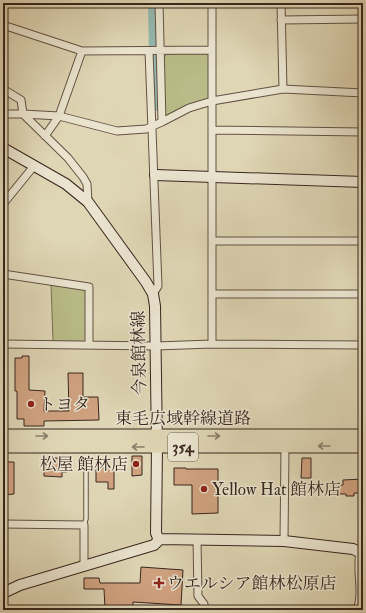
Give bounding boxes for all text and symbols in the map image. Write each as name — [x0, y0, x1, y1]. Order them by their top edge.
street label: 今泉館林線 — [128, 310, 150, 396]
place label: トヨタ — [39, 394, 90, 415]
marker: トヨタ — [26, 399, 36, 409]
street label: 東毛広域幹線道路 — [115, 408, 251, 429]
one-way arrow — [35, 432, 48, 440]
one-way arrow — [207, 432, 220, 440]
road number: 354 — [168, 433, 198, 461]
one-way arrow — [318, 442, 331, 450]
one-way arrow — [132, 443, 145, 451]
place label: 松屋 館林店 — [39, 454, 128, 475]
marker: 松屋 館林店 — [131, 459, 141, 469]
place label: Yellow Hat 館林店 — [212, 479, 341, 500]
marker: Yellow Hat 館林店 — [199, 484, 209, 494]
place label: ウエルシア館林松原店 — [167, 573, 337, 594]
marker: ウエルシア館林松原店 — [154, 578, 164, 588]

